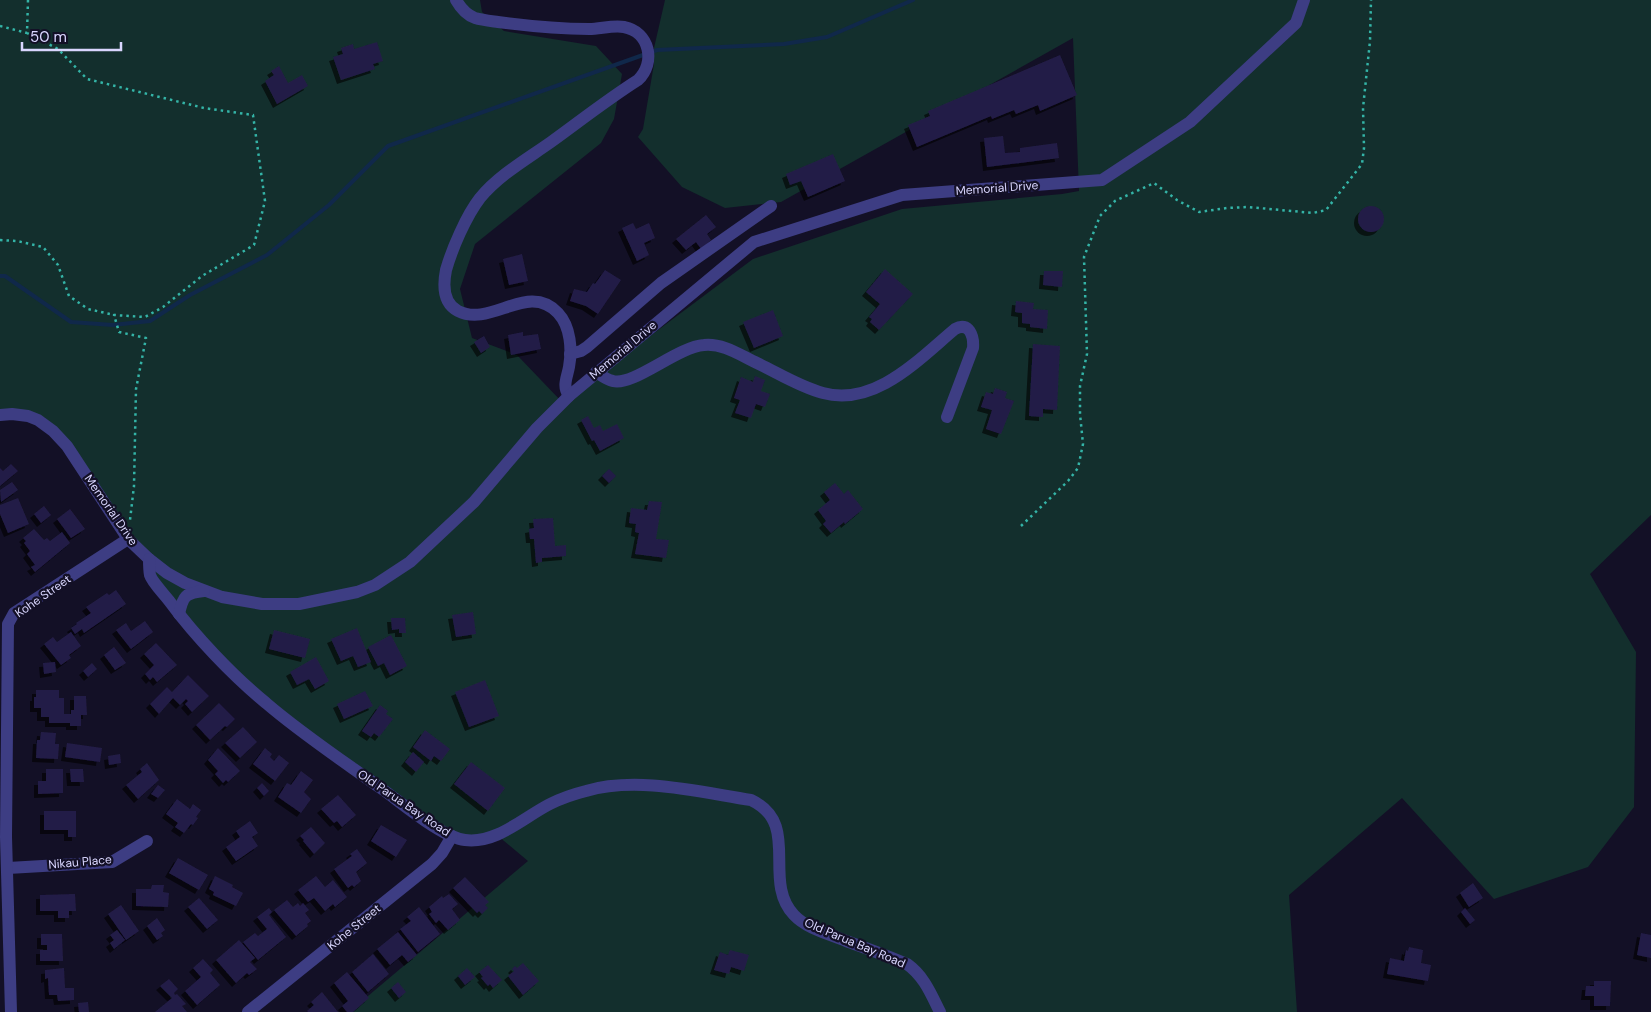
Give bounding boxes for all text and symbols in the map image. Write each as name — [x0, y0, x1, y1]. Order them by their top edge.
scale bar — [22, 20, 121, 52]
text: 50 m — [30, 27, 67, 47]
street label: Memorial Drive — [955, 177, 1039, 199]
street label: Memorial Drive — [586, 317, 660, 383]
street label: Memorial Drive — [81, 471, 141, 549]
street label: Kohe Street — [12, 571, 74, 621]
street label: Old Parua Bay Road — [355, 766, 453, 840]
street label: Nikau Place — [48, 851, 113, 873]
street label: Kohe Street — [324, 900, 384, 954]
street label: Old Parua Bay Road — [802, 914, 908, 972]

